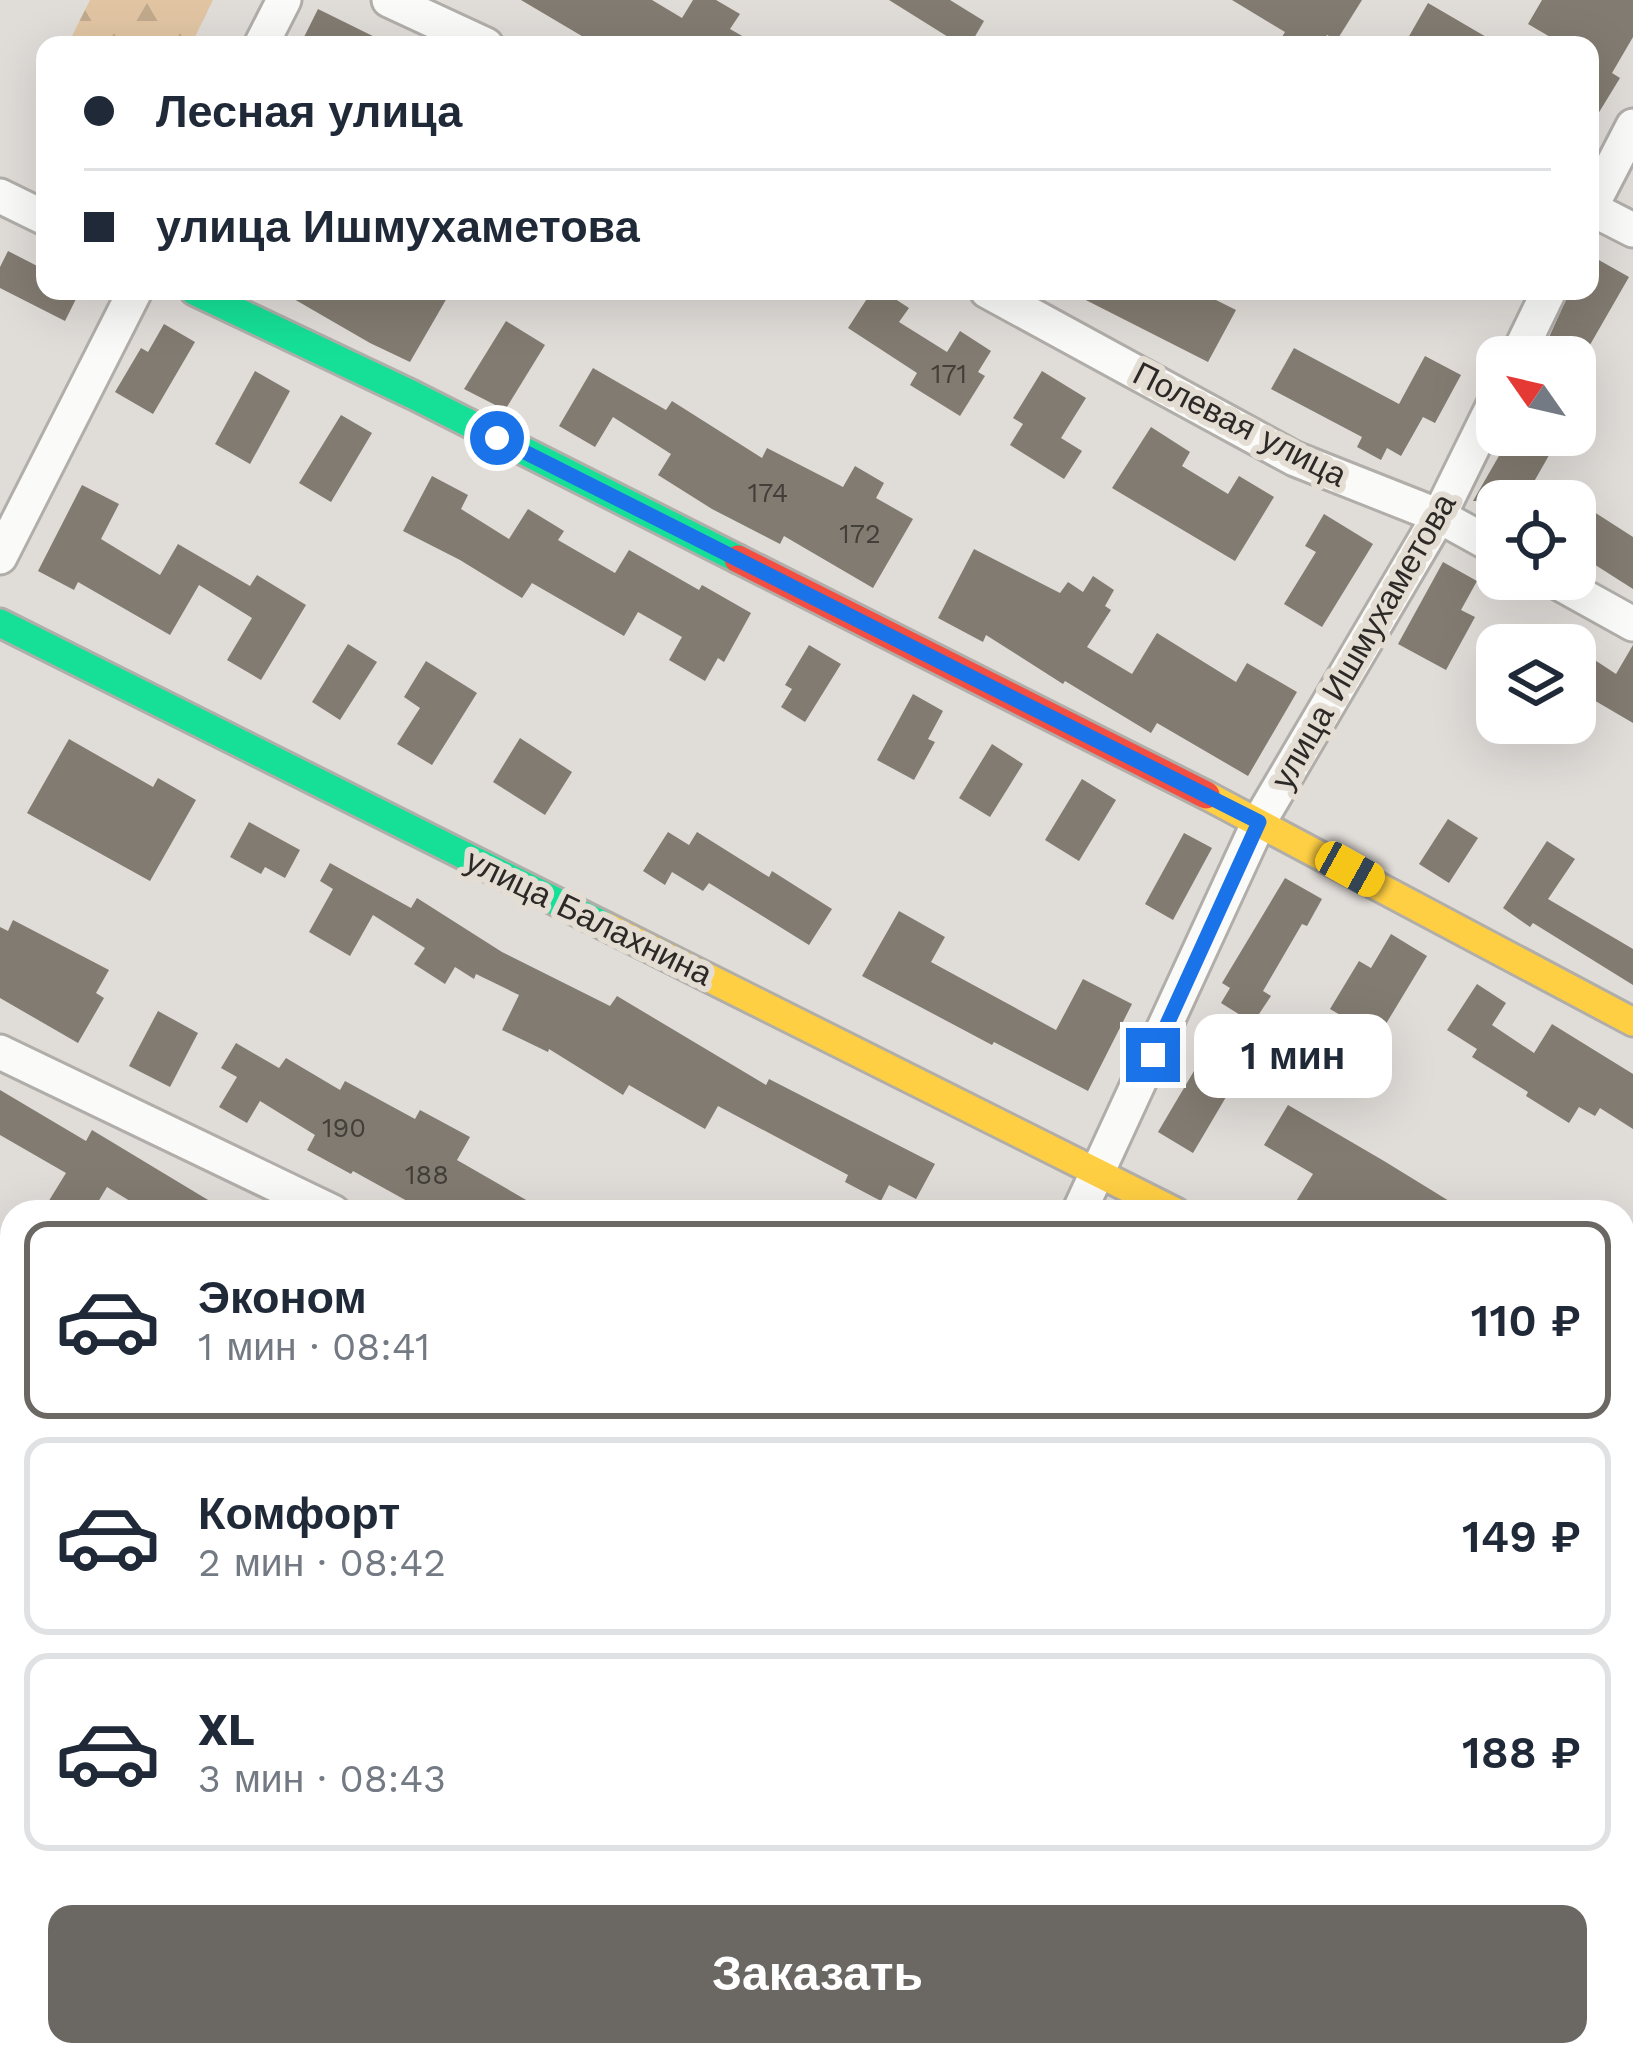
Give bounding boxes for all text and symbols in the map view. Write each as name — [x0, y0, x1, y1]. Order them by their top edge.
text: Лесная улица — [156, 85, 462, 138]
text: улица Ишмухаметова — [156, 200, 640, 253]
north arrow — [1476, 336, 1596, 456]
map controls — [1476, 336, 1596, 744]
street label: Полевая улица — [1127, 353, 1354, 495]
house number: 171 — [931, 358, 967, 390]
route start — [470, 411, 524, 465]
house number: 174 — [748, 477, 788, 509]
button: locate — [1476, 480, 1596, 600]
street label: улица Ишмухаметова — [1262, 486, 1464, 796]
house number: 172 — [839, 518, 881, 550]
button: layers — [1476, 624, 1596, 744]
car — [1310, 836, 1390, 902]
street label: улица Балахнина — [459, 840, 719, 994]
callout: 1 мин — [1195, 1013, 1393, 1097]
route end — [1126, 1028, 1180, 1082]
text: 1 мин — [1241, 1033, 1345, 1078]
house number: 190 — [322, 1112, 366, 1144]
house number: 188 — [405, 1159, 449, 1191]
icon: car — [54, 1266, 162, 1374]
text: Эконом — [198, 1271, 367, 1324]
text: 110 ₽ — [1471, 1294, 1581, 1347]
text: 1 мин · 08:41 — [198, 1324, 430, 1369]
icon: car — [54, 1482, 162, 1590]
text: Комфорт — [198, 1487, 400, 1540]
text: 149 ₽ — [1462, 1510, 1581, 1563]
text: 2 мин · 08:42 — [198, 1540, 446, 1585]
icon: car — [54, 1698, 162, 1806]
text: XL — [198, 1703, 255, 1756]
text: 188 ₽ — [1462, 1726, 1581, 1779]
text: 3 мин · 08:43 — [198, 1756, 446, 1801]
button: Заказать — [48, 1905, 1587, 2043]

